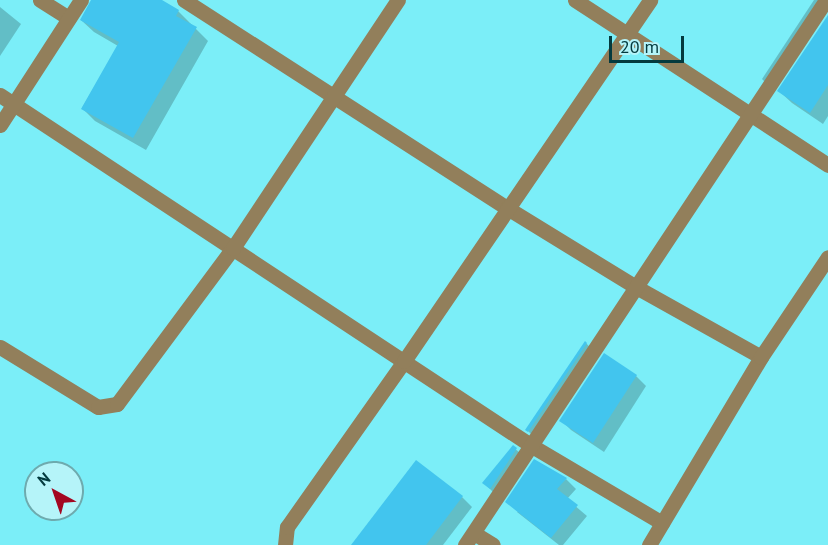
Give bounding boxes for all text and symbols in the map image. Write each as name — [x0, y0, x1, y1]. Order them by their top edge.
scale bar — [612, 24, 687, 62]
text: 20 m — [620, 35, 659, 58]
north arrow — [24, 461, 84, 521]
text: N — [33, 468, 54, 490]

